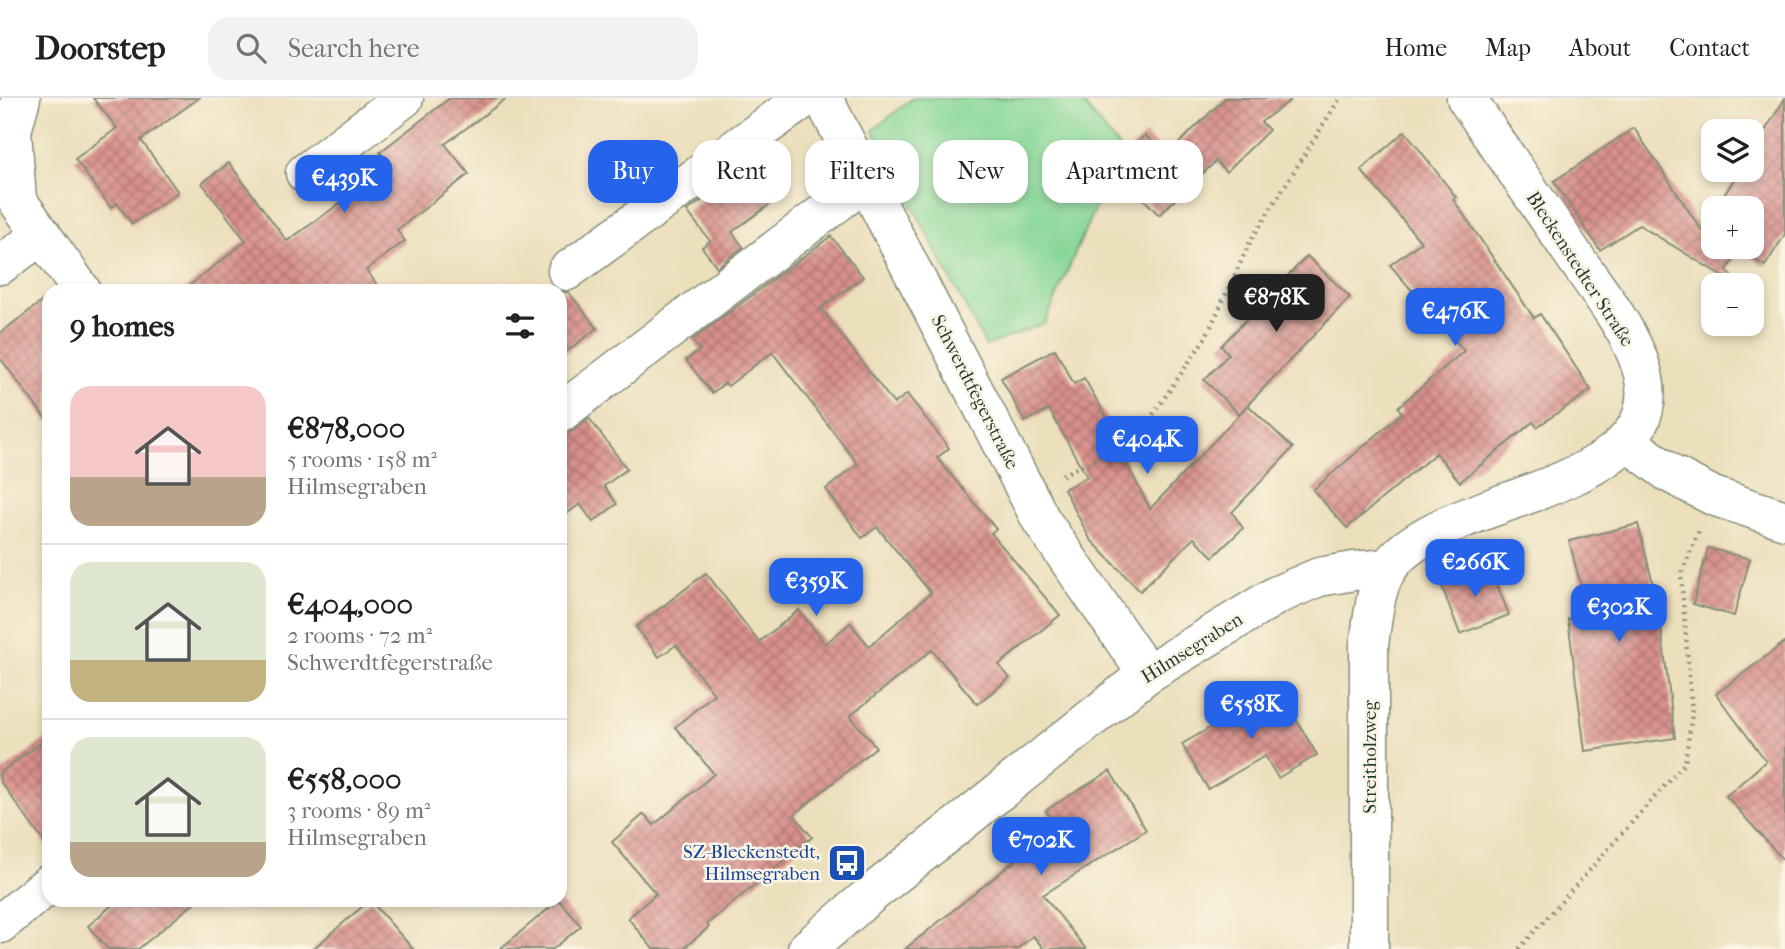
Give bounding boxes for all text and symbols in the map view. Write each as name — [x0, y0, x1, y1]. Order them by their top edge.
search box — [208, 17, 698, 80]
text: Doorstep — [35, 29, 166, 68]
icon: search — [232, 29, 270, 67]
text: Search here — [288, 33, 420, 64]
text: Home — [1385, 34, 1447, 62]
text: Map — [1485, 34, 1531, 62]
text: About — [1569, 34, 1631, 62]
text: Contact — [1669, 34, 1750, 62]
map controls — [1701, 119, 1764, 336]
button: layers — [1701, 119, 1764, 182]
chip: Buy — [588, 140, 678, 203]
chip: Rent — [692, 140, 791, 203]
chip: Filters — [805, 140, 919, 203]
chip: New — [933, 140, 1028, 203]
chip: Apartment — [1042, 140, 1203, 203]
pin: €439K — [295, 156, 393, 215]
text: €439K — [311, 164, 377, 191]
street label: Bleckenstedter Straße — [1522, 187, 1638, 351]
button: + — [1701, 196, 1764, 259]
button: − — [1701, 273, 1764, 336]
pin: €878K — [1227, 274, 1325, 334]
text: €878K — [1244, 283, 1308, 310]
pin: €476K — [1406, 288, 1504, 348]
text: €476K — [1422, 297, 1488, 324]
icon: filters — [501, 307, 539, 345]
text: 9 homes — [70, 309, 175, 344]
street label: Schwerdtfegerstraße — [927, 311, 1023, 473]
text: €878,000 — [287, 411, 405, 446]
icon: home — [126, 414, 210, 498]
pin: €404K — [1098, 416, 1196, 476]
text: €404K — [1112, 425, 1182, 452]
text: 5 rooms · 158 m² — [287, 446, 437, 473]
text: Hilmsegraben — [287, 473, 427, 500]
pin: €266K — [1426, 540, 1524, 599]
text: €266K — [1441, 548, 1509, 575]
pin: €359K — [767, 559, 865, 618]
text: €359K — [785, 567, 847, 594]
pin: €302K — [1570, 584, 1668, 644]
text: €404,000 — [287, 587, 413, 622]
icon: home — [126, 590, 210, 674]
text: €302K — [1587, 593, 1651, 620]
street label: Hilmsegraben — [1137, 608, 1247, 688]
text: 2 rooms · 72 m² — [287, 622, 432, 649]
text: Schwerdtfegerstraße — [287, 649, 493, 676]
pin: €558K — [1202, 682, 1300, 741]
text: €558K — [1220, 690, 1282, 717]
street label: Streitholzweg — [1359, 700, 1381, 814]
text: €558,000 — [287, 762, 402, 797]
icon: home — [126, 765, 210, 849]
text: 3 rooms · 89 m² — [287, 797, 431, 824]
pin: €702K — [992, 818, 1090, 877]
text: Hilmsegraben — [287, 824, 427, 851]
text: €702K — [1008, 826, 1074, 853]
place label: SZ-Bleckenstedt, Hilmsegraben — [683, 841, 820, 885]
bus stop icon: SZ-Bleckenstedt, Hilmsegraben — [826, 842, 868, 884]

